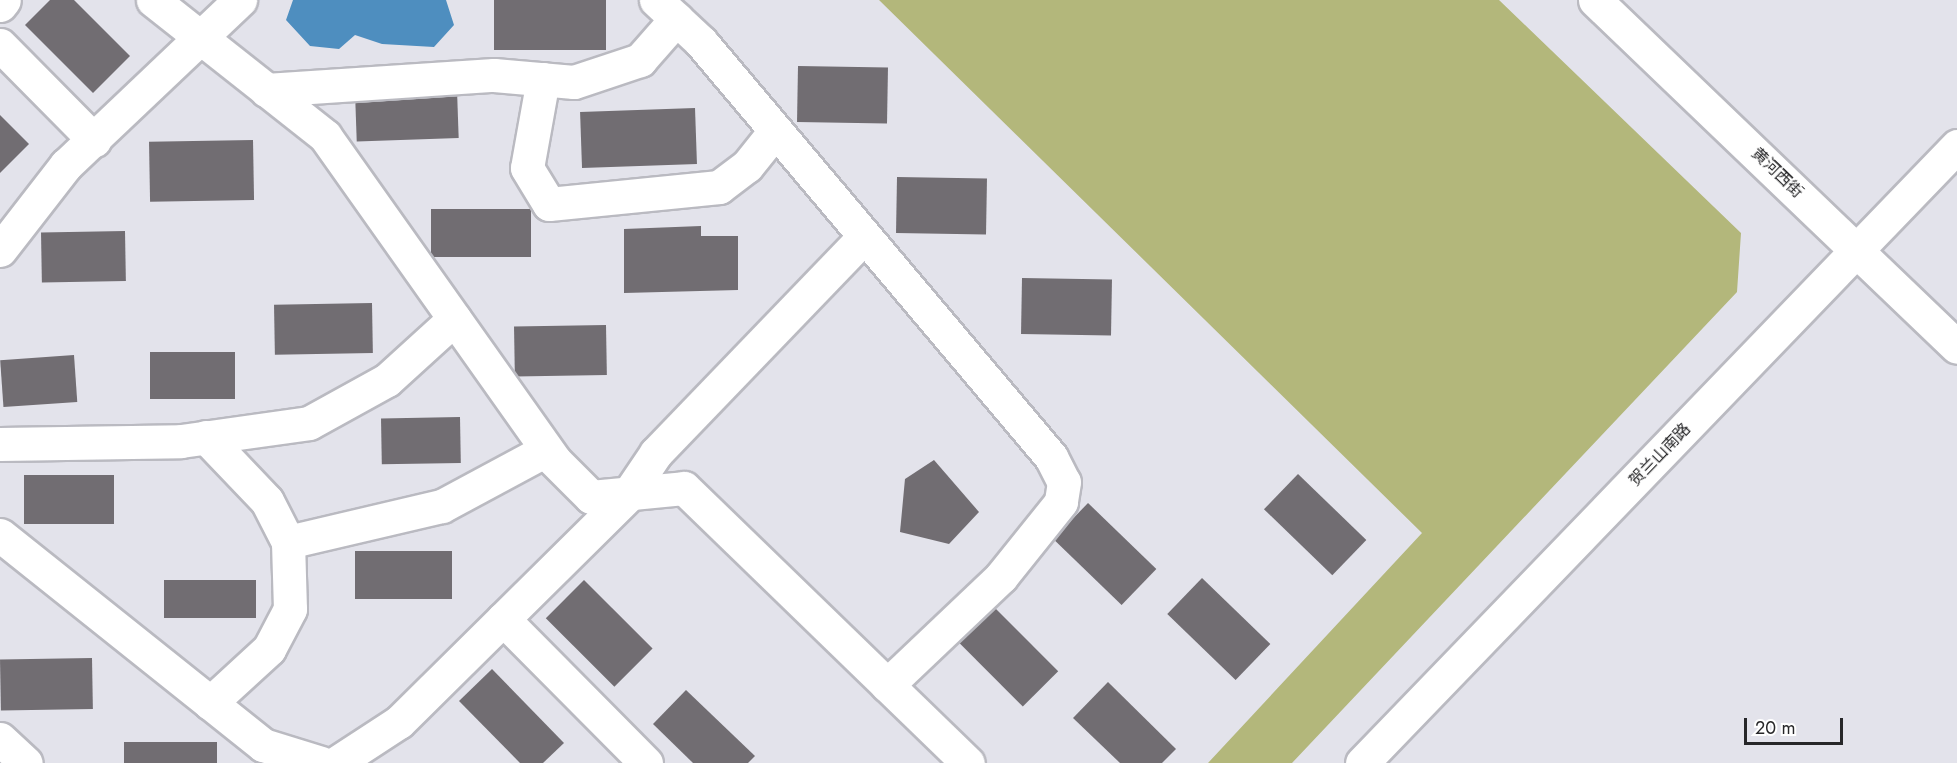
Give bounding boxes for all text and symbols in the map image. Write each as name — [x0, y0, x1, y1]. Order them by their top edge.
street label: 黄河西街 — [1747, 144, 1807, 202]
street label: 贺兰山南路 — [1625, 420, 1695, 490]
scale bar — [1747, 706, 1846, 744]
text: 20 m — [1755, 715, 1795, 741]

